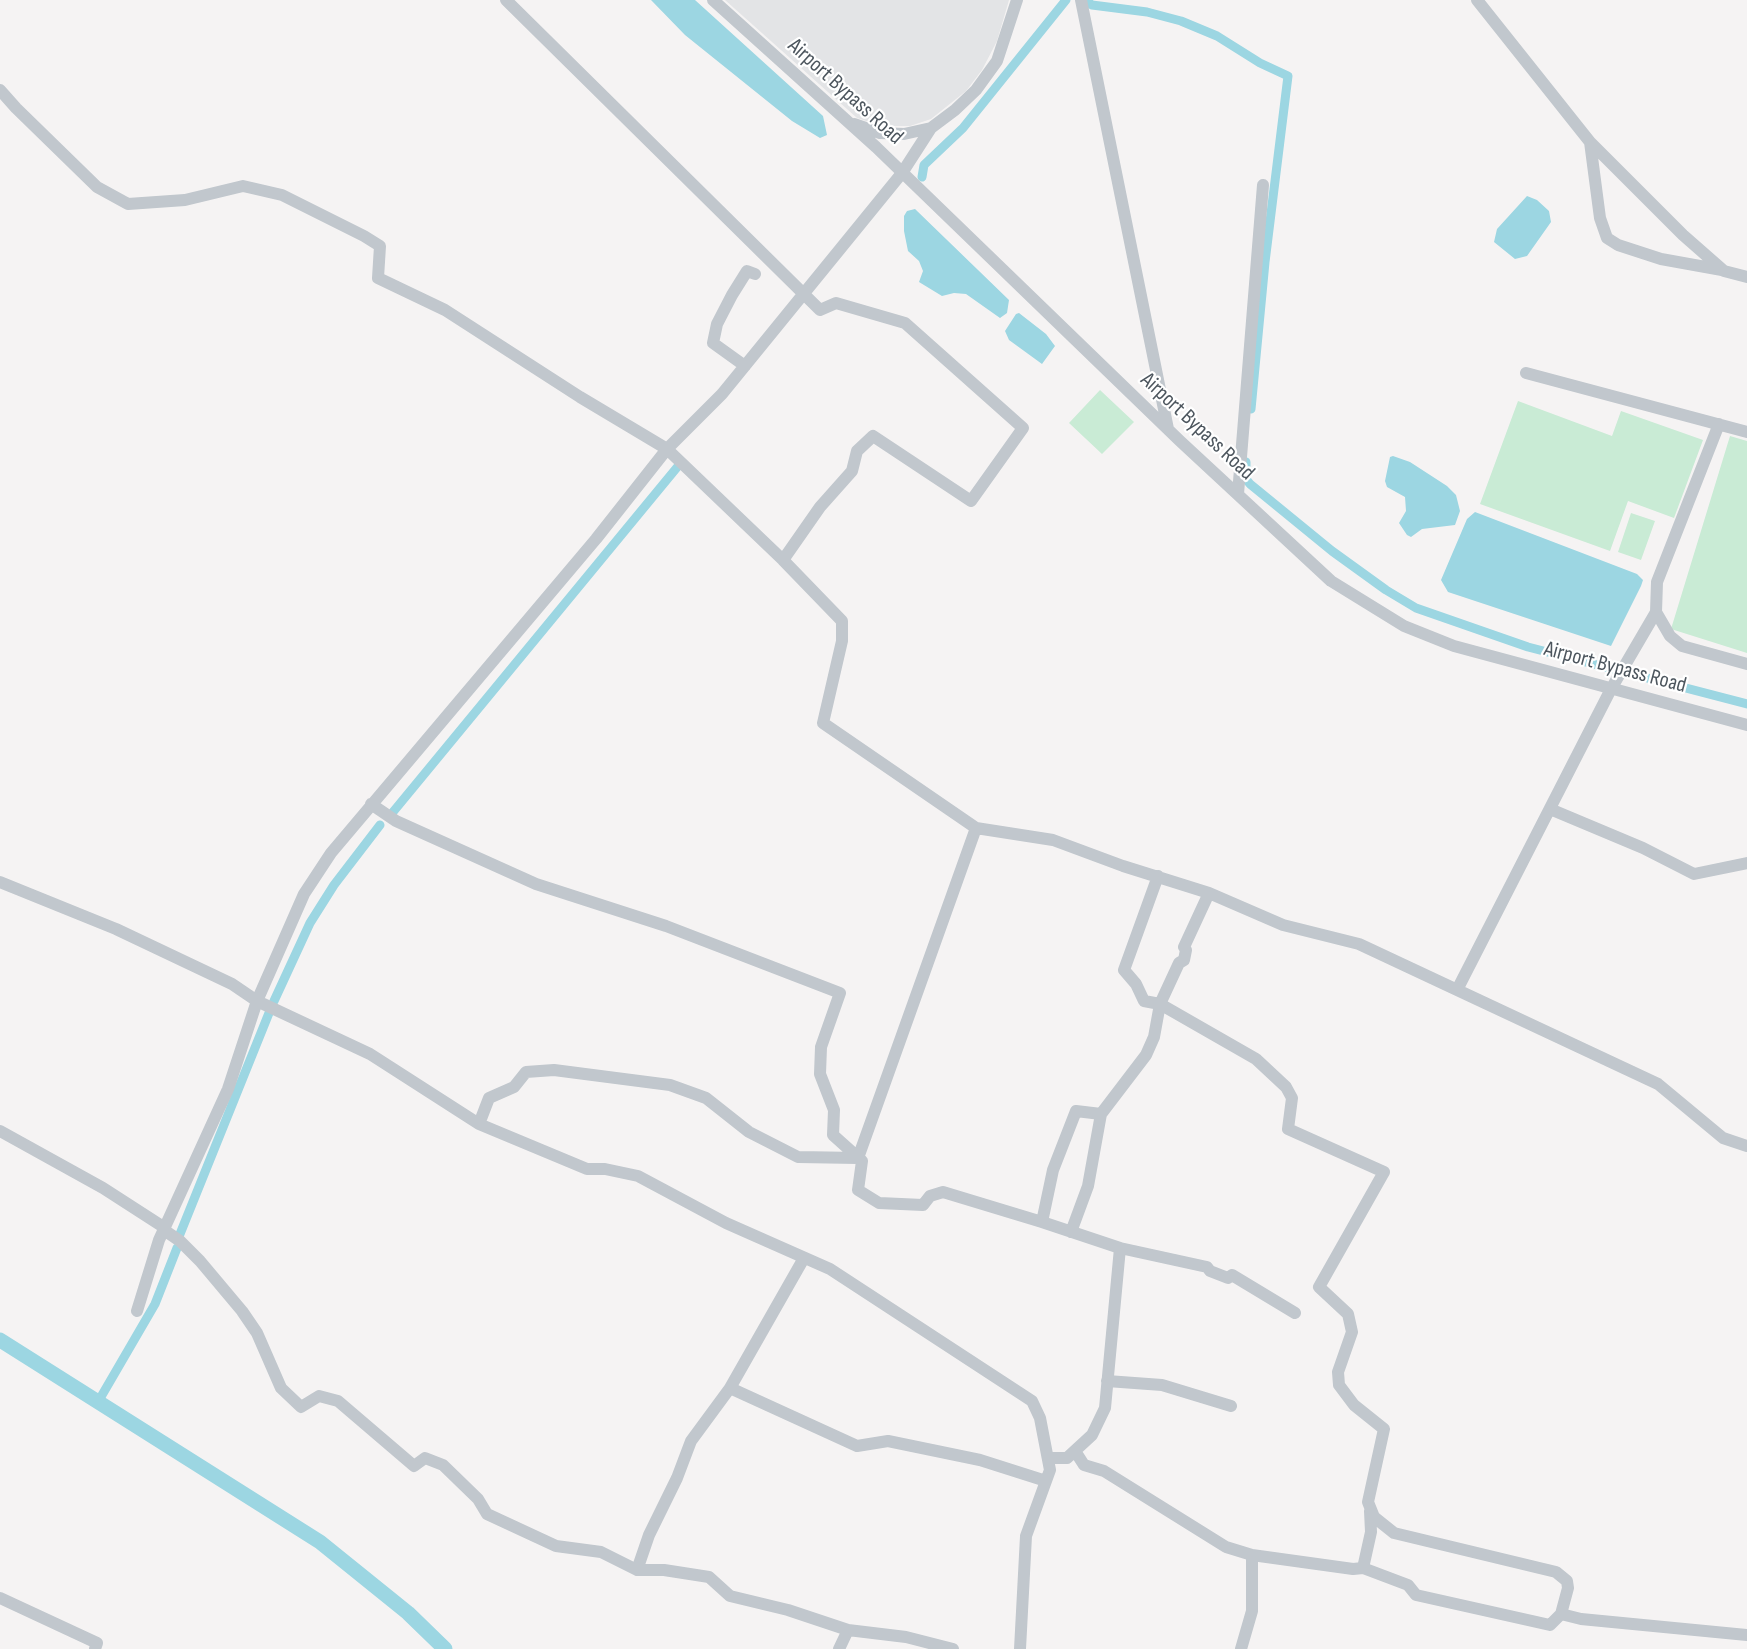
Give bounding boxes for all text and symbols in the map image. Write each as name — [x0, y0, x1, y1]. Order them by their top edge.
street label: Airport Bypass Road — [782, 33, 908, 151]
street label: Airport Bypass Road — [1135, 367, 1259, 487]
street label: Airport Bypass Road — [1541, 636, 1689, 700]

